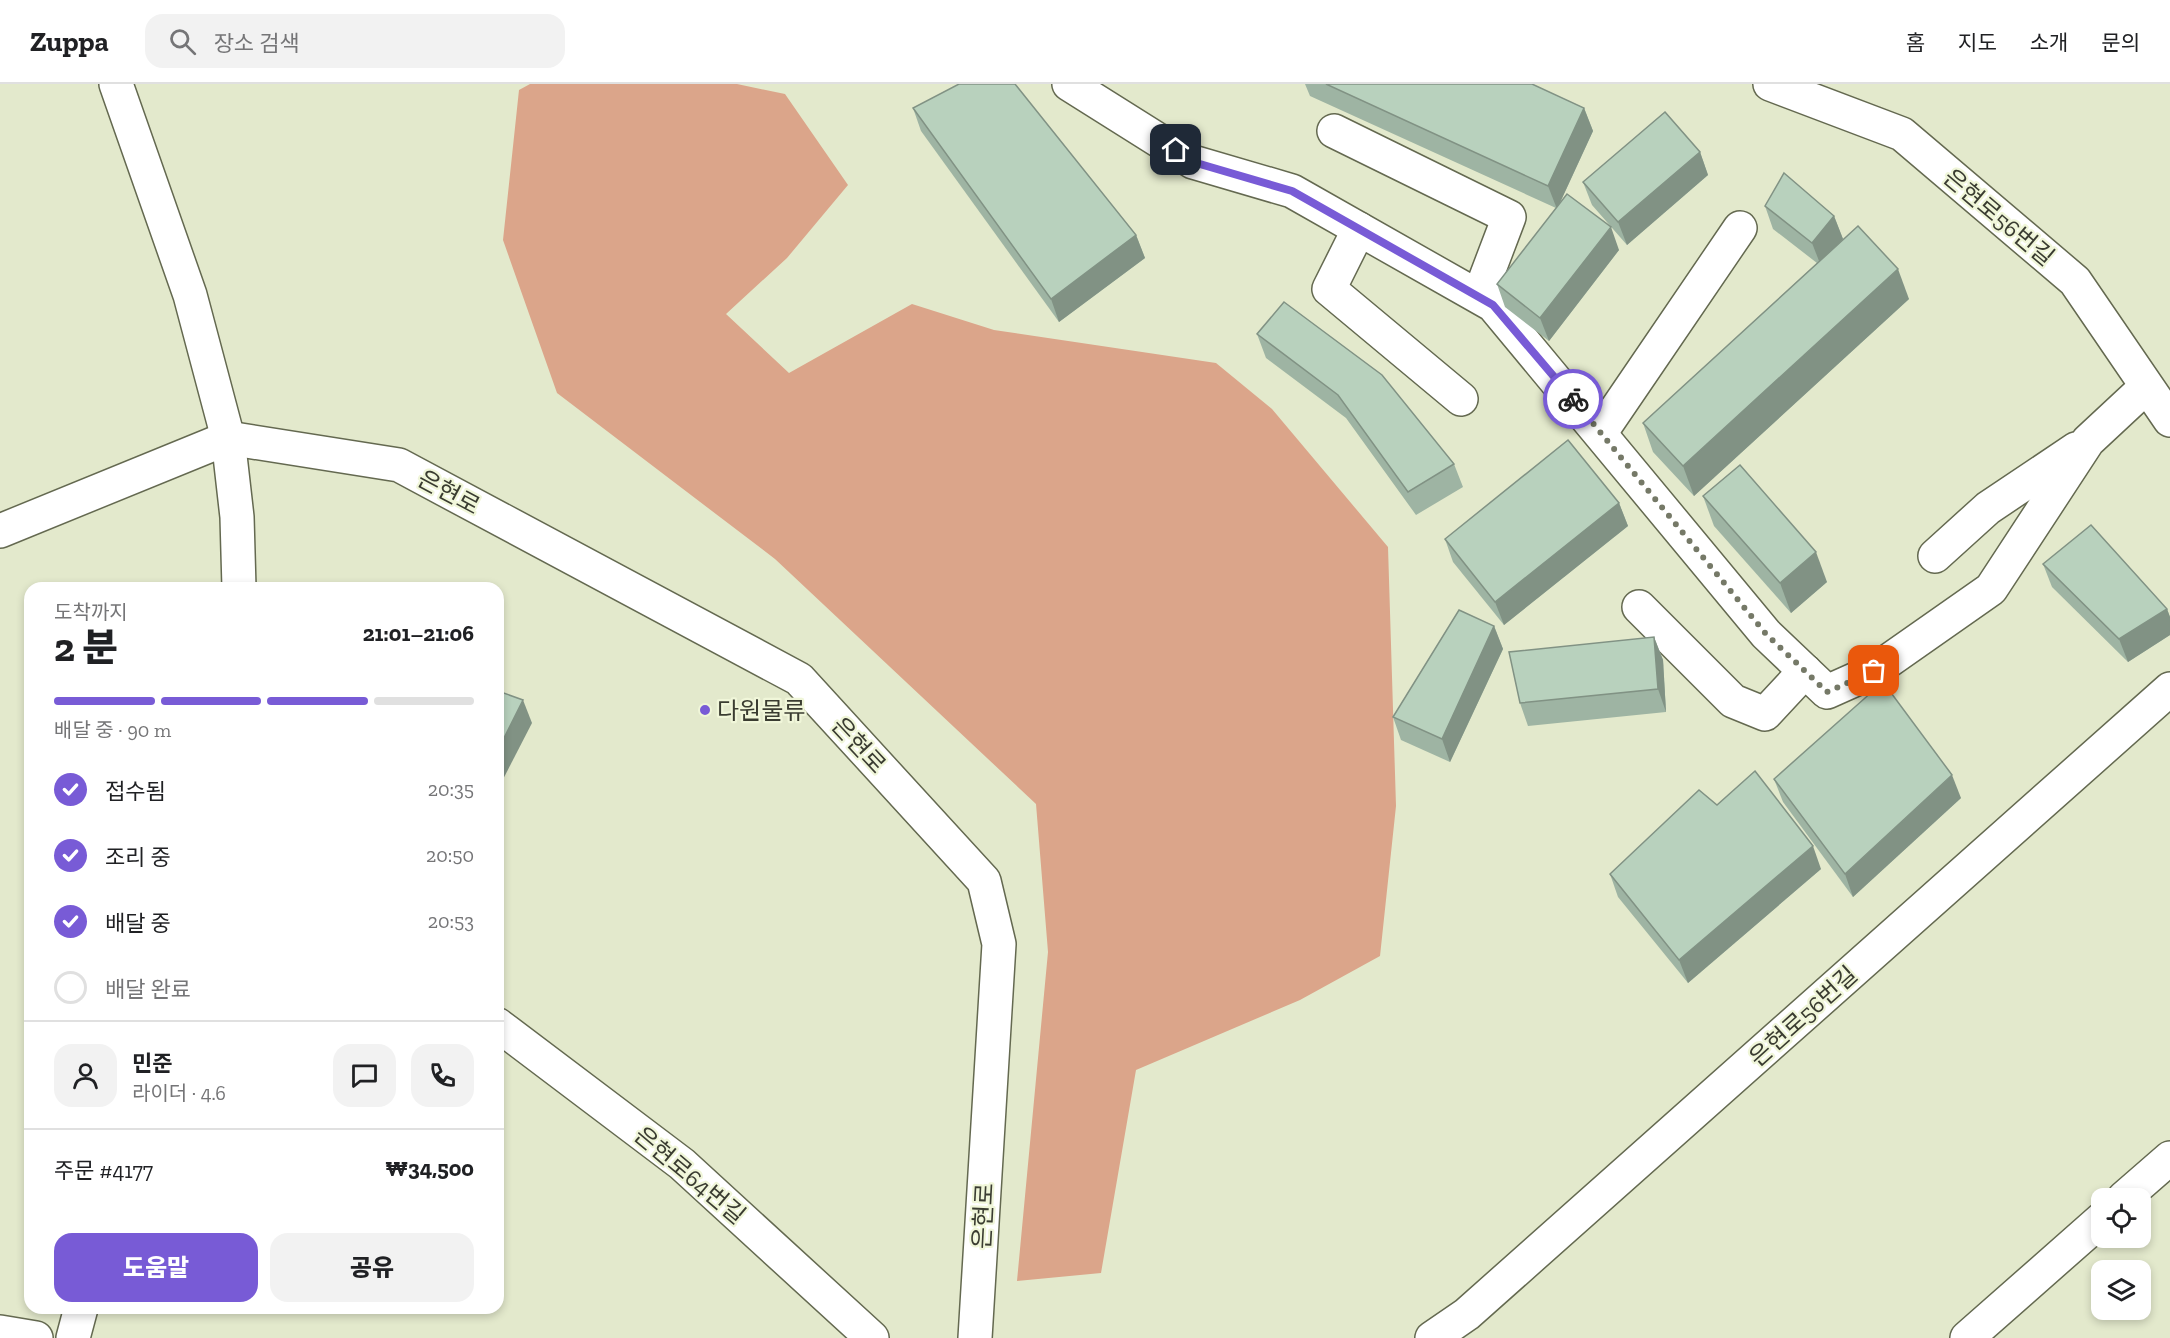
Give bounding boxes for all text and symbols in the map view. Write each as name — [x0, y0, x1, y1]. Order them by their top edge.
search box — [145, 14, 565, 68]
text: Zuppa — [30, 25, 109, 58]
icon: search — [166, 25, 199, 58]
text: 장소 검색 — [214, 30, 300, 57]
text: 홈 — [1906, 30, 1925, 55]
text: 지도 — [1958, 30, 1997, 55]
text: 소개 — [2030, 30, 2068, 55]
text: 문의 — [2101, 30, 2140, 55]
pin — [1150, 124, 1201, 175]
icon: home — [1159, 133, 1192, 166]
street label: 은현로56번길 — [1938, 162, 2060, 272]
courier — [1543, 369, 1603, 429]
icon: bike — [1557, 383, 1590, 416]
street label: 은현로 — [413, 464, 485, 520]
text: 도착까지 — [54, 600, 128, 624]
text: 21:01–21:06 — [363, 620, 474, 647]
text: 2 분 — [54, 624, 118, 671]
pin — [1848, 645, 1899, 696]
icon: bag — [1857, 654, 1890, 687]
place label: 다원물류 — [717, 696, 805, 725]
marker: 다원물류 — [698, 703, 712, 717]
street label: 은현로 — [826, 711, 892, 779]
text: 배달 중 · 90 m — [54, 718, 171, 742]
icon: check — [54, 773, 87, 806]
text: 20:35 — [428, 777, 474, 801]
text: 접수됨 — [105, 778, 166, 805]
icon: check — [54, 839, 87, 872]
text: 20:50 — [426, 843, 474, 867]
text: 조리 중 — [105, 844, 171, 871]
icon: check — [54, 905, 87, 938]
text: 20:53 — [428, 909, 474, 933]
text: 배달 중 — [105, 910, 171, 937]
street label: 은현로56번길 — [1743, 960, 1863, 1072]
text: 배달 완료 — [105, 976, 191, 1003]
button: person — [54, 1044, 117, 1107]
button: chat — [333, 1044, 396, 1107]
button: phone — [411, 1044, 474, 1107]
text: 민준 — [132, 1050, 172, 1077]
text: 라이더 · 4.6 — [132, 1081, 226, 1105]
street label: 은현로64번길 — [629, 1120, 751, 1230]
text: ₩34,500 — [385, 1155, 474, 1182]
text: 주문 #4177 — [54, 1157, 153, 1184]
street label: 은현로 — [967, 1182, 999, 1250]
map controls — [2091, 1188, 2151, 1320]
button: locate — [2091, 1188, 2151, 1248]
button: 도움말 — [54, 1233, 258, 1302]
button: 공유 — [270, 1233, 474, 1302]
button: layers — [2091, 1260, 2151, 1320]

